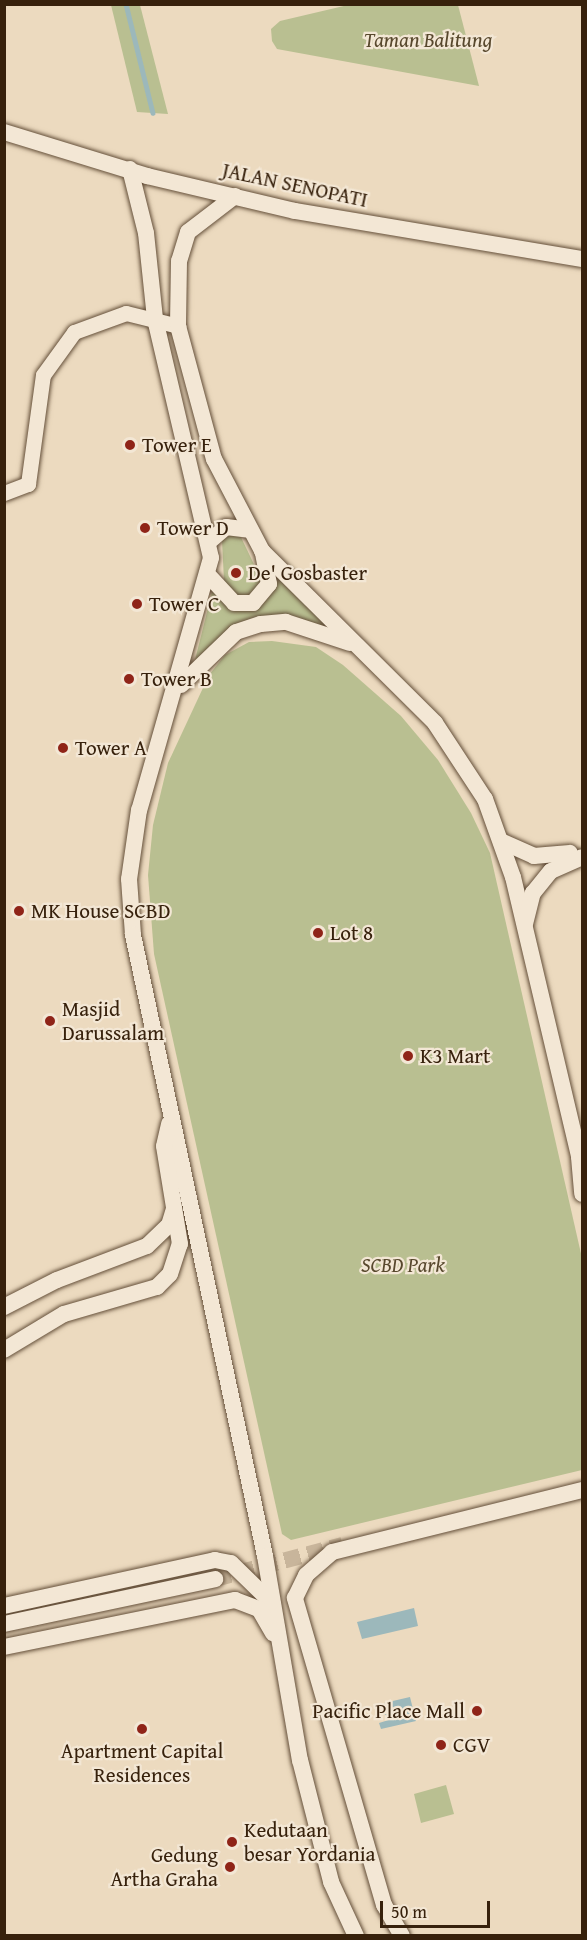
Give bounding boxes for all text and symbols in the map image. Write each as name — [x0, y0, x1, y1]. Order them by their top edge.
park label: Taman Balitung — [364, 27, 492, 53]
street label: JALAN SENOPATI — [220, 157, 370, 213]
place label: Tower E — [142, 432, 212, 458]
marker: Tower E — [123, 438, 137, 452]
place label: Tower D — [157, 515, 229, 541]
marker: Tower D — [138, 521, 152, 535]
place label: De' Gosbaster — [248, 560, 367, 586]
marker: De' Gosbaster — [229, 566, 243, 580]
place label: Tower C — [149, 591, 219, 617]
marker: Tower C — [130, 597, 144, 611]
place label: Tower B — [141, 666, 212, 692]
marker: Tower B — [122, 672, 136, 686]
place label: Tower A — [75, 735, 147, 761]
marker: Tower A — [56, 741, 70, 755]
place label: MK House SCBD — [31, 898, 170, 924]
marker: MK House SCBD — [12, 904, 26, 918]
place label: Lot 8 — [330, 920, 373, 946]
marker: Lot 8 — [311, 926, 325, 940]
place label: Masjid Darussalam — [62, 996, 164, 1046]
marker: Masjid Darussalam — [43, 1014, 57, 1028]
place label: K3 Mart — [420, 1043, 490, 1069]
marker: K3 Mart — [401, 1049, 415, 1063]
park label: SCBD Park — [361, 1252, 445, 1278]
place label: Pacific Place Mall — [312, 1698, 465, 1724]
marker: Pacific Place Mall — [470, 1704, 484, 1718]
marker: Apartment Capital Residences — [135, 1722, 149, 1736]
place label: CGV — [453, 1732, 491, 1758]
place label: Apartment Capital Residences — [61, 1738, 223, 1788]
marker: CGV — [434, 1738, 448, 1752]
place label: Kedutaan besar Yordania — [244, 1817, 376, 1867]
marker: Kedutaan besar Yordania — [225, 1835, 239, 1849]
place label: Gedung Artha Graha — [110, 1842, 218, 1892]
marker: Gedung Artha Graha — [223, 1860, 237, 1874]
scale bar — [383, 1889, 492, 1927]
text: 50 m — [391, 1898, 427, 1925]

